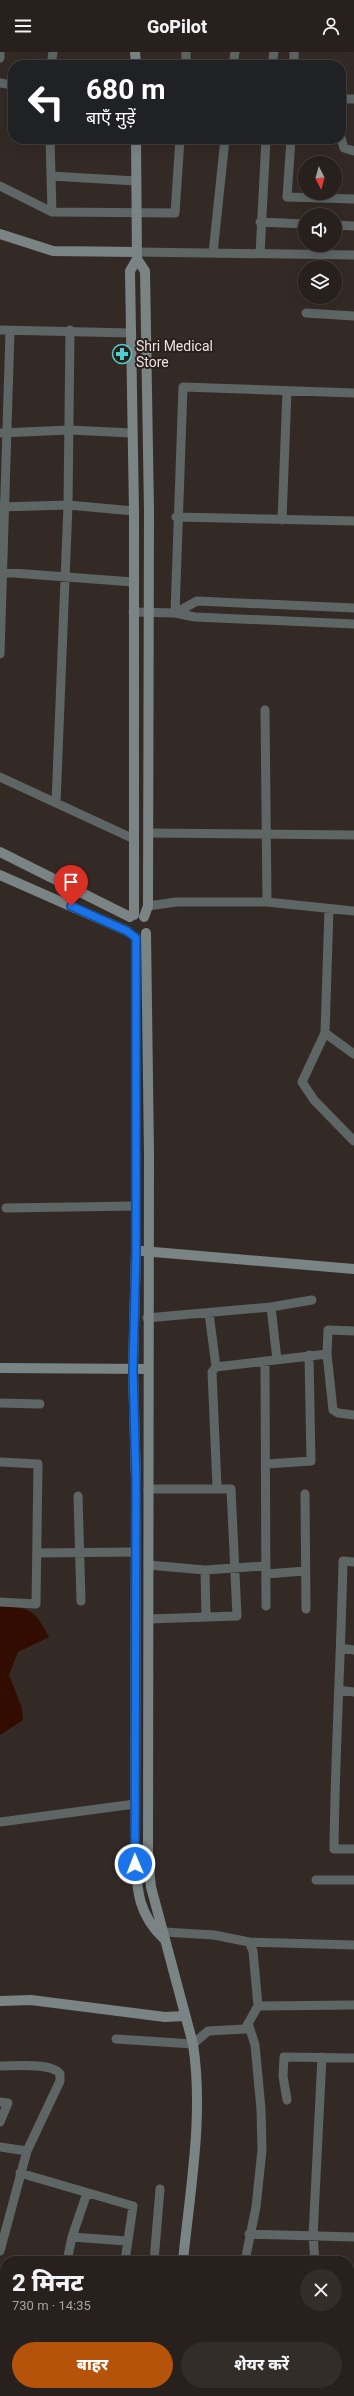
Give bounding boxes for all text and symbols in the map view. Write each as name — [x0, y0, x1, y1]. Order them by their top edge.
icon: menu — [12, 15, 34, 37]
icon: person — [320, 15, 342, 37]
text: GoPilot — [147, 16, 207, 37]
text: 680 m — [86, 73, 165, 106]
icon: left — [20, 76, 72, 128]
text: बाएँ मुड़ें — [86, 107, 136, 128]
north arrow — [298, 156, 342, 200]
map controls — [298, 156, 342, 304]
button: sound — [298, 208, 342, 252]
button: layers — [298, 260, 342, 304]
place label: Shri Medical Store — [136, 338, 213, 370]
pharmacy icon: Shri Medical Store — [111, 343, 133, 365]
pin — [54, 865, 88, 906]
icon: arrive — [60, 871, 82, 893]
position arrow — [114, 1843, 156, 1885]
text: 2 मिनट — [12, 2269, 84, 2297]
button: close — [300, 2269, 342, 2311]
text: 730 m · 14:35 — [12, 2298, 91, 2313]
button: बाहर — [12, 2342, 173, 2388]
button: शेयर करें — [181, 2342, 342, 2388]

